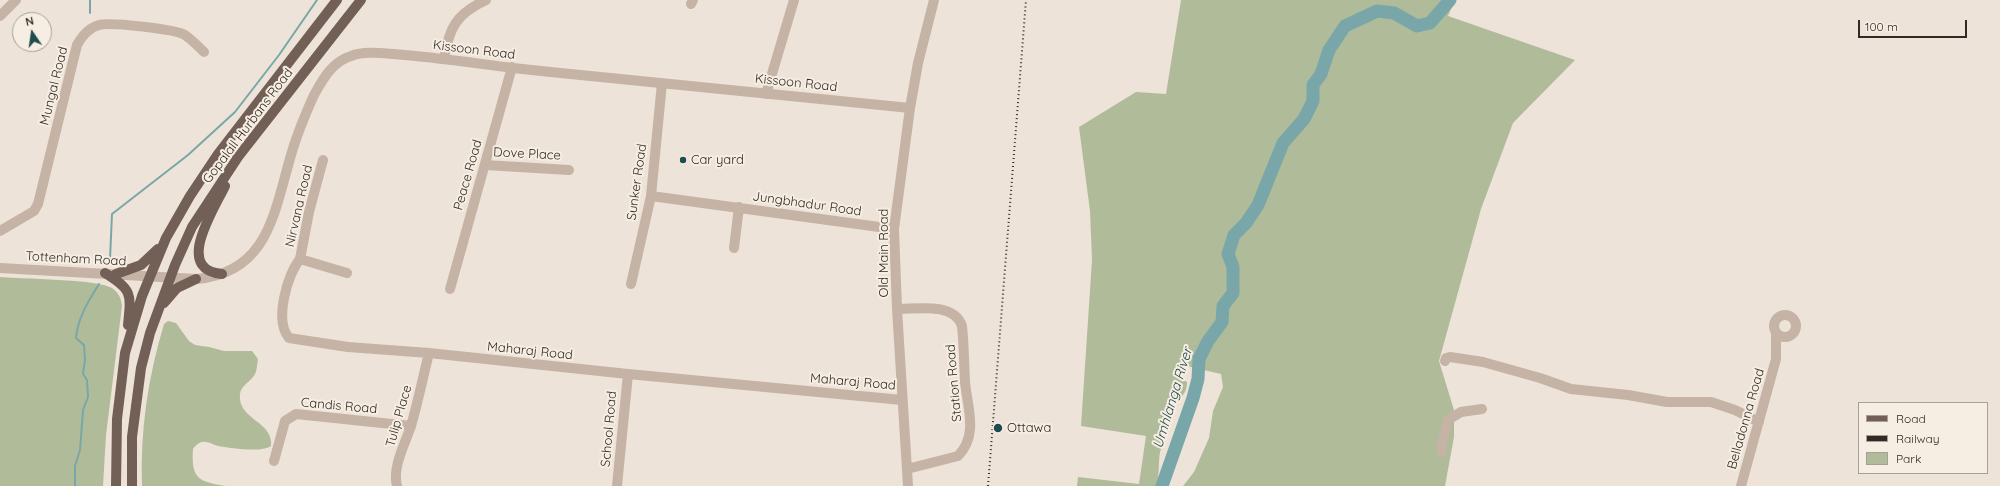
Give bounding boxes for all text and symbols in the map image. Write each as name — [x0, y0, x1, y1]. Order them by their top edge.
north arrow — [12, 12, 52, 52]
scale bar — [1860, 12, 1969, 38]
text: N — [24, 14, 35, 29]
text: 100 m — [1865, 19, 1898, 34]
street label: Kissoon Road — [432, 37, 516, 63]
street label: Mungal Road — [37, 45, 71, 127]
street label: Gopalall Hurbans Road — [200, 65, 296, 187]
street label: Kissoon Road — [754, 71, 838, 95]
street label: Peace Road — [450, 138, 486, 212]
street label: Sunker Road — [624, 143, 650, 221]
street label: Dove Place — [493, 144, 561, 164]
place label: Car yard — [691, 152, 744, 168]
marker: Car yard — [678, 155, 688, 165]
street label: Nirvana Road — [282, 163, 316, 249]
street label: Jungbhadur Road — [752, 189, 862, 219]
street label: Old Main Road — [876, 209, 892, 297]
street label: Tottenham Road — [25, 249, 127, 269]
street label: Maharaj Road — [486, 339, 574, 363]
street label: Station Road — [943, 343, 965, 423]
water label: Umhlanga River — [1150, 346, 1196, 450]
street label: Belladonna Road — [1724, 367, 1768, 471]
street label: Maharaj Road — [810, 370, 896, 394]
street label: Tulip Place — [383, 383, 415, 449]
street label: School Road — [598, 391, 620, 467]
street label: Candis Road — [300, 395, 378, 417]
legend — [1858, 402, 1988, 474]
text: Road — [1896, 411, 1926, 426]
place label: Ottawa — [1007, 420, 1051, 436]
marker: Ottawa — [992, 422, 1004, 434]
text: Railway — [1896, 431, 1940, 446]
text: Park — [1896, 451, 1921, 466]

